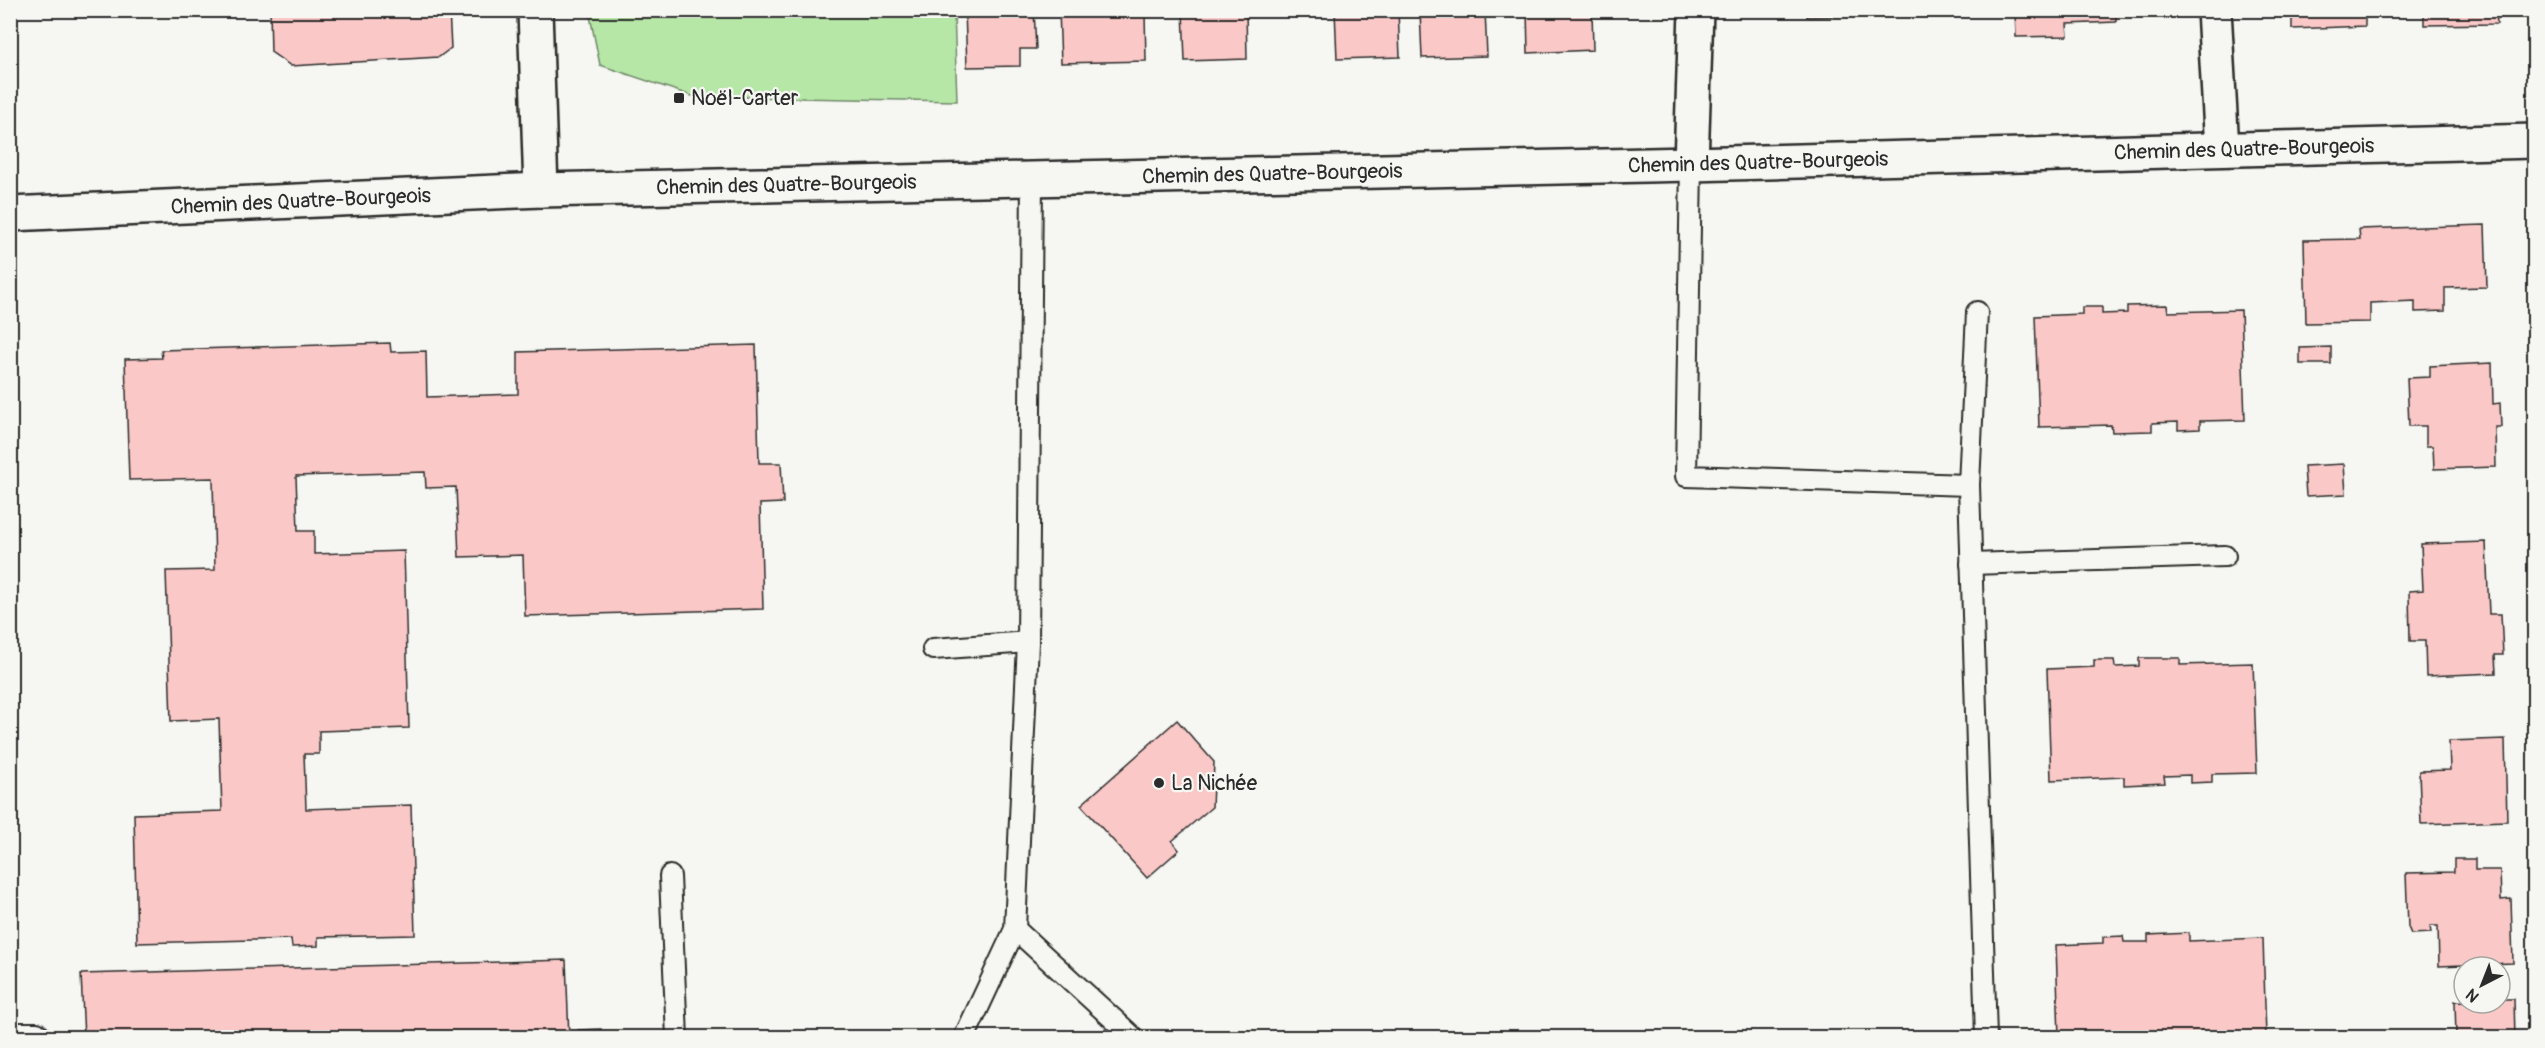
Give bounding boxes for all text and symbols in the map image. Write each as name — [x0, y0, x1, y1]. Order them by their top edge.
place label: Noël-Carter — [691, 85, 799, 112]
marker: Noël-Carter — [672, 91, 686, 105]
street label: Chemin des Quatre-Bourgeois — [2113, 132, 2375, 166]
street label: Chemin des Quatre-Bourgeois — [1628, 145, 1889, 179]
street label: Chemin des Quatre-Bourgeois — [1142, 157, 1403, 190]
street label: Chemin des Quatre-Bourgeois — [656, 168, 918, 201]
street label: Chemin des Quatre-Bourgeois — [170, 181, 432, 220]
place label: La Nichée — [1171, 770, 1258, 797]
marker: La Nichée — [1152, 776, 1166, 790]
north arrow — [2452, 955, 2512, 1015]
text: N — [2462, 984, 2483, 1006]

